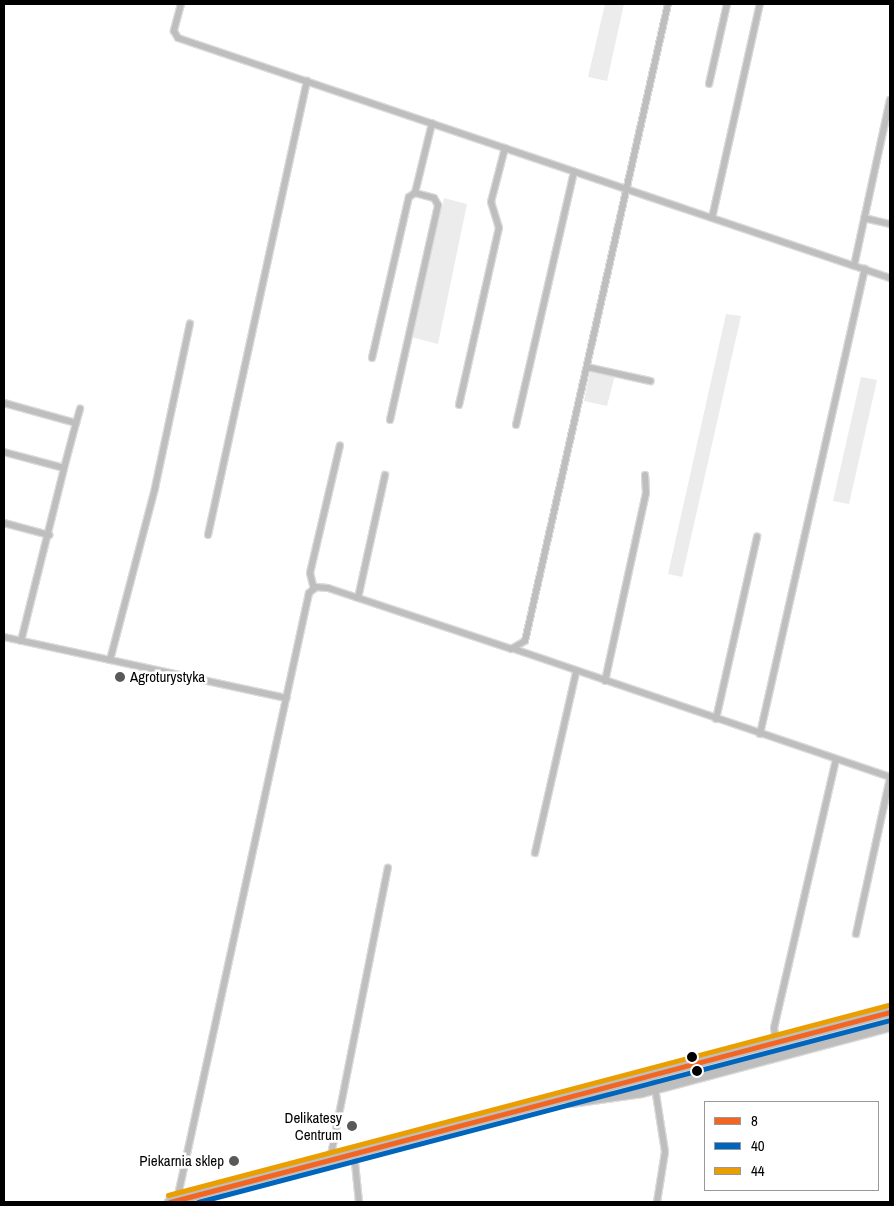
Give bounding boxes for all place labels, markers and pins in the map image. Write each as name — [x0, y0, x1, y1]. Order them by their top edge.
place label: Agroturystyka — [130, 668, 205, 686]
marker: Agroturystyka — [114, 671, 126, 683]
unlabelled marker — [687, 1052, 697, 1062]
unlabelled marker — [692, 1066, 702, 1076]
place label: Delikatesy Centrum — [285, 1108, 342, 1143]
marker: Delikatesy Centrum — [346, 1120, 358, 1132]
place label: Piekarnia sklep — [139, 1152, 224, 1170]
marker: Piekarnia sklep — [228, 1155, 240, 1167]

